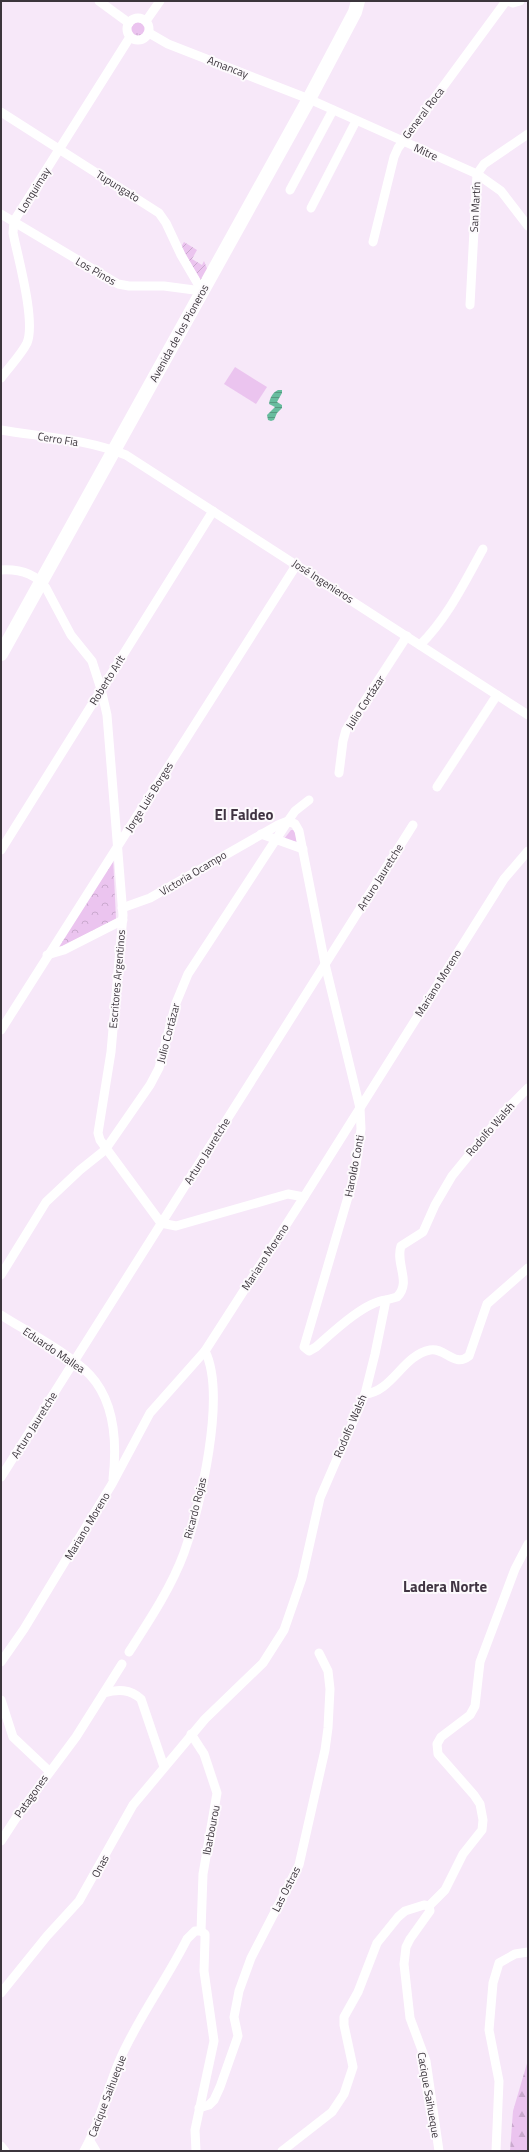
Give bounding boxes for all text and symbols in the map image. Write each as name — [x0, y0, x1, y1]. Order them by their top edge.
street label: Amancay — [205, 52, 251, 82]
street label: General Roca — [398, 83, 448, 142]
street label: Mitre — [411, 140, 441, 165]
street label: Lonquimay — [14, 164, 55, 216]
street label: Tupungato — [93, 166, 143, 206]
street label: San Martín — [466, 181, 484, 233]
street label: Los Pinos — [73, 253, 119, 289]
street label: Avenida de los Pioneros — [145, 281, 213, 385]
street label: Cerro Fia — [37, 428, 80, 450]
street label: José Ingenieros — [289, 555, 357, 607]
street label: Roberto Arlt — [85, 652, 129, 708]
street label: Julio Cortázar — [342, 672, 389, 732]
street label: Jorge Luis Borges — [121, 759, 177, 835]
district label: El Faldeo — [215, 803, 273, 826]
street label: Arturo Jauretche — [353, 840, 407, 913]
street label: Victoria Ocampo — [156, 847, 230, 899]
street label: Escritores Argentinos — [105, 929, 129, 1029]
street label: Mariano Moreno — [411, 946, 465, 1020]
street label: Julio Cortázar — [152, 1001, 184, 1065]
street label: Rodolfo Walsh — [462, 1098, 518, 1160]
street label: Arturo Jauretche — [180, 1114, 234, 1187]
street label: Haroldo Conti — [340, 1134, 368, 1198]
street label: Mariano Moreno — [237, 1220, 293, 1293]
street label: Eduardo Mallea — [20, 1323, 89, 1377]
street label: Arturo Jauretche — [7, 1388, 61, 1461]
street label: Rodolfo Walsh — [330, 1392, 371, 1460]
street label: Ricardo Rojas — [180, 1476, 210, 1540]
street label: Mariano Moreno — [60, 1489, 114, 1563]
district label: Ladera Norte — [403, 1575, 487, 1598]
street label: Patagones — [10, 1771, 52, 1821]
street label: Ibarbourou — [198, 1803, 224, 1856]
street label: Onas — [87, 1852, 113, 1880]
street label: Las Ostras — [268, 1864, 304, 1914]
street label: Cacique Saihueque — [414, 2051, 444, 2140]
street label: Cacique Saihueque — [84, 2052, 130, 2139]

